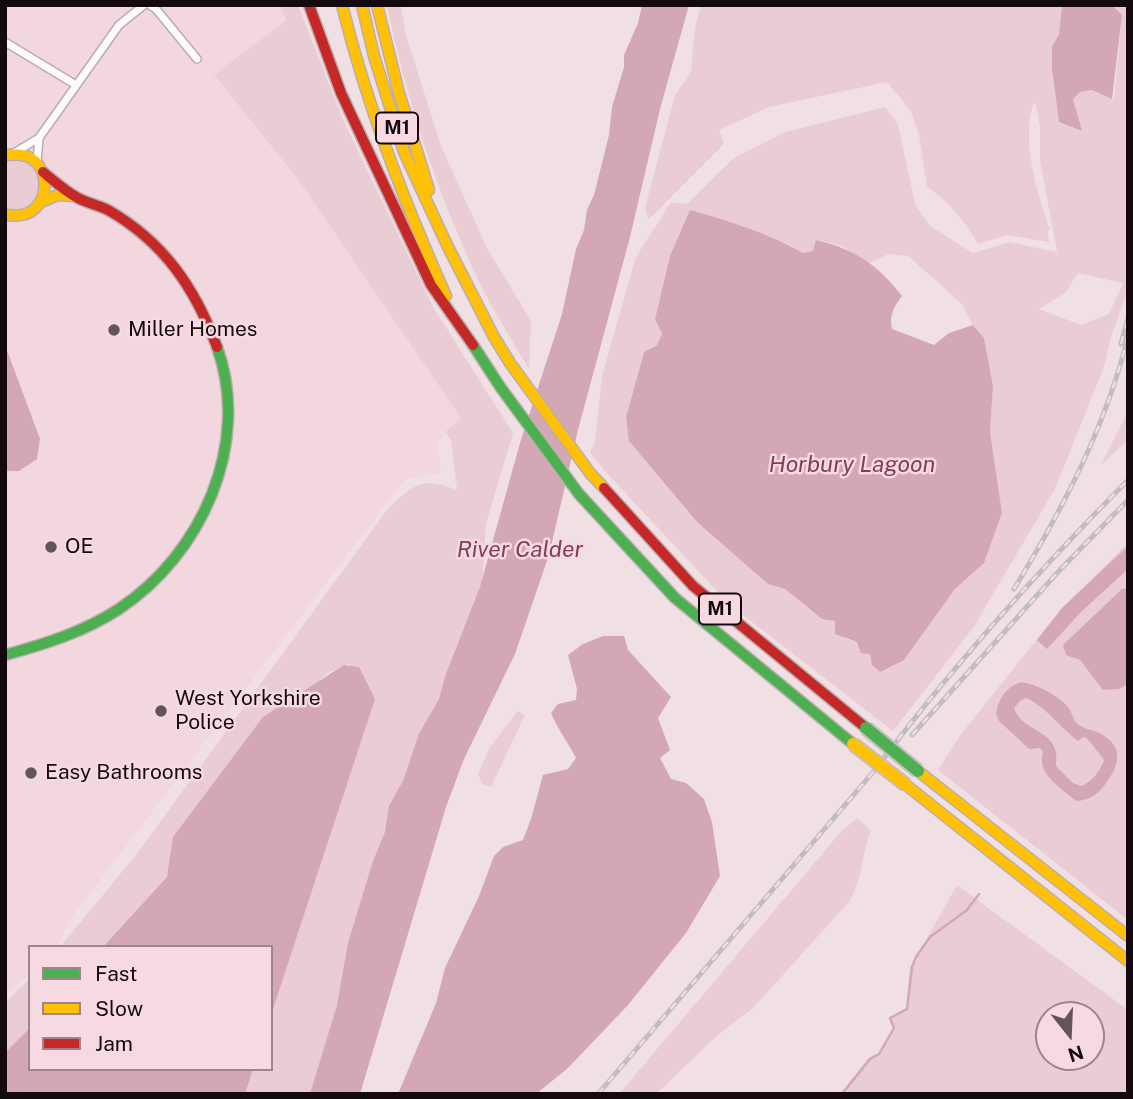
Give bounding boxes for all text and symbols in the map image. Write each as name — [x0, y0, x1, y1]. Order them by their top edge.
road number: M1 — [376, 112, 418, 144]
place label: Miller Homes — [128, 317, 257, 343]
marker: Miller Homes — [106, 322, 122, 338]
water label: Horbury Lagoon — [769, 451, 935, 479]
place label: OE — [65, 534, 93, 560]
water label: River Calder — [457, 536, 583, 564]
marker: OE — [43, 539, 59, 555]
road number: M1 — [699, 594, 741, 624]
place label: West Yorkshire Police — [175, 686, 321, 736]
marker: West Yorkshire Police — [153, 703, 169, 719]
place label: Easy Bathrooms — [45, 760, 202, 786]
marker: Easy Bathrooms — [23, 765, 39, 781]
legend — [28, 945, 273, 1071]
text: Fast — [95, 961, 137, 986]
text: Slow — [95, 996, 143, 1021]
north arrow — [1035, 1001, 1105, 1071]
text: Jam — [95, 1031, 133, 1056]
text: N — [1065, 1041, 1086, 1067]

